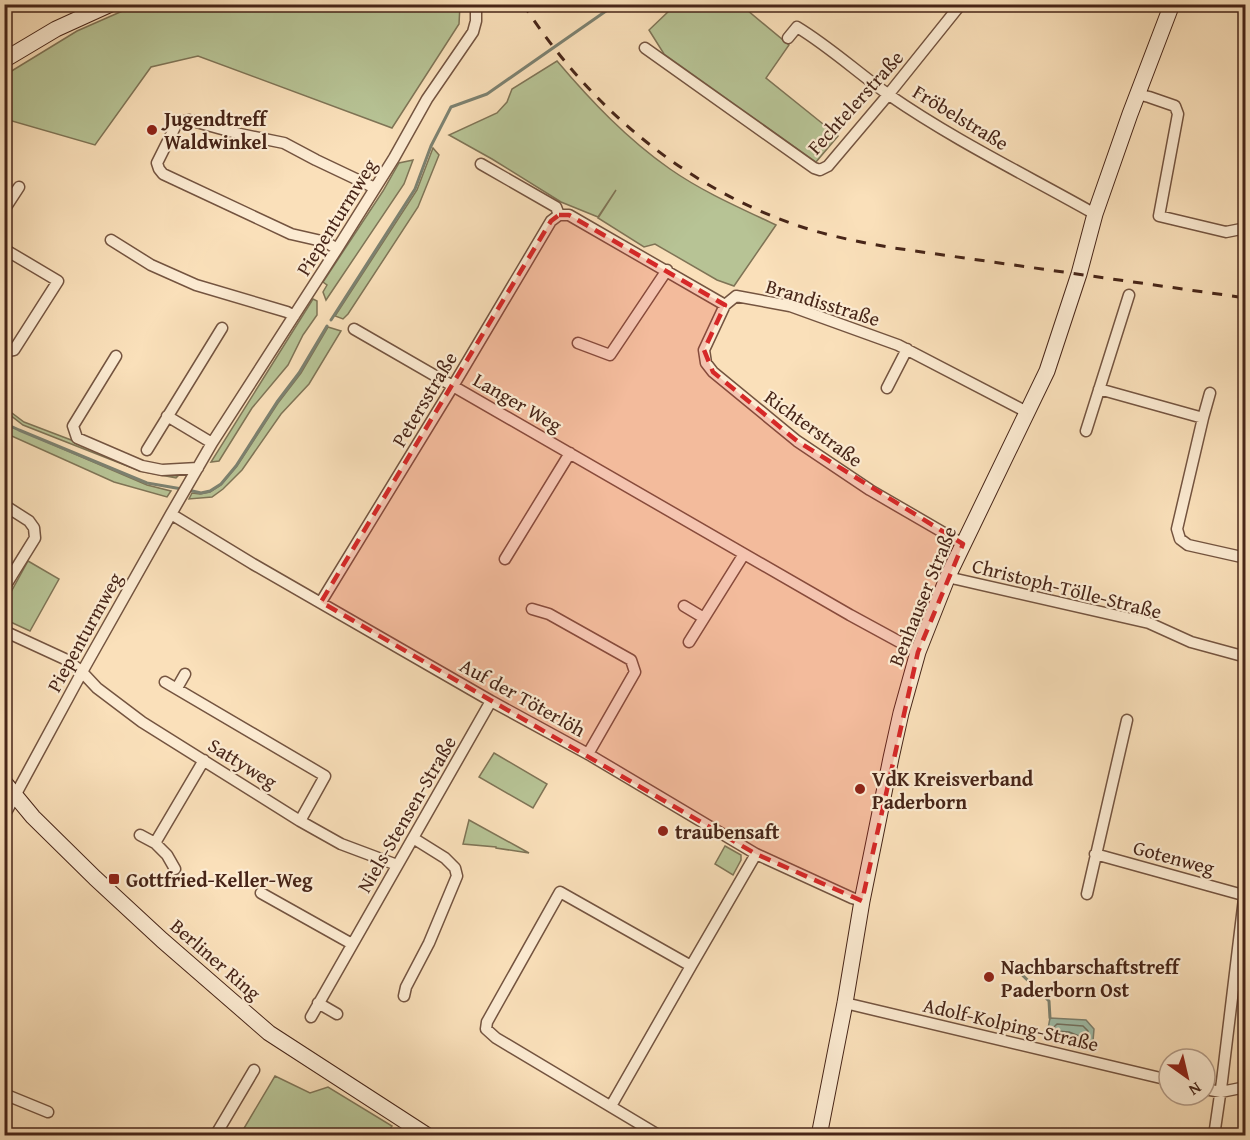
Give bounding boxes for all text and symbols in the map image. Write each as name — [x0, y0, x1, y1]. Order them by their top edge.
street label: Fechtelerstraße — [800, 43, 910, 161]
street label: Fröbelstraße — [908, 77, 1014, 157]
place label: Jugendtreff Waldwinkel — [161, 104, 268, 156]
marker: Jugendtreff Waldwinkel — [145, 123, 159, 137]
street label: Piepenturmweg — [289, 153, 383, 281]
street label: Brandisstraße — [762, 271, 884, 333]
street label: Petersstraße — [384, 346, 464, 452]
street label: Langer Weg — [468, 365, 568, 439]
street label: Richterstraße — [759, 382, 869, 474]
street label: Benhauser Straße — [881, 522, 963, 670]
street label: Christoph-Tölle-Straße — [969, 550, 1165, 626]
street label: Piepenturmweg — [39, 567, 129, 697]
street label: Auf der Töterlöh — [455, 650, 591, 744]
street label: Sattyweg — [203, 730, 283, 796]
street label: Niels-Stensen-Straße — [349, 730, 463, 898]
place label: VdK Kreisverband Paderborn — [872, 764, 1034, 816]
marker: VdK Kreisverband Paderborn — [853, 782, 867, 796]
place label: traubensaft — [675, 817, 780, 846]
marker: traubensaft — [656, 824, 670, 838]
street label: Gotenweg — [1130, 832, 1218, 882]
place label: Gottfried-Keller-Weg — [126, 865, 313, 894]
marker: Gottfried-Keller-Weg — [107, 872, 121, 886]
street label: Berliner Ring — [164, 911, 268, 1007]
place label: Nachbarschaftstreff Paderborn Ost — [1001, 952, 1181, 1004]
marker: Nachbarschaftstreff Paderborn Ost — [982, 970, 996, 984]
street label: Adolf-Kolping-Straße — [920, 990, 1102, 1058]
north arrow — [1157, 1047, 1217, 1107]
text: N — [1184, 1076, 1207, 1103]

